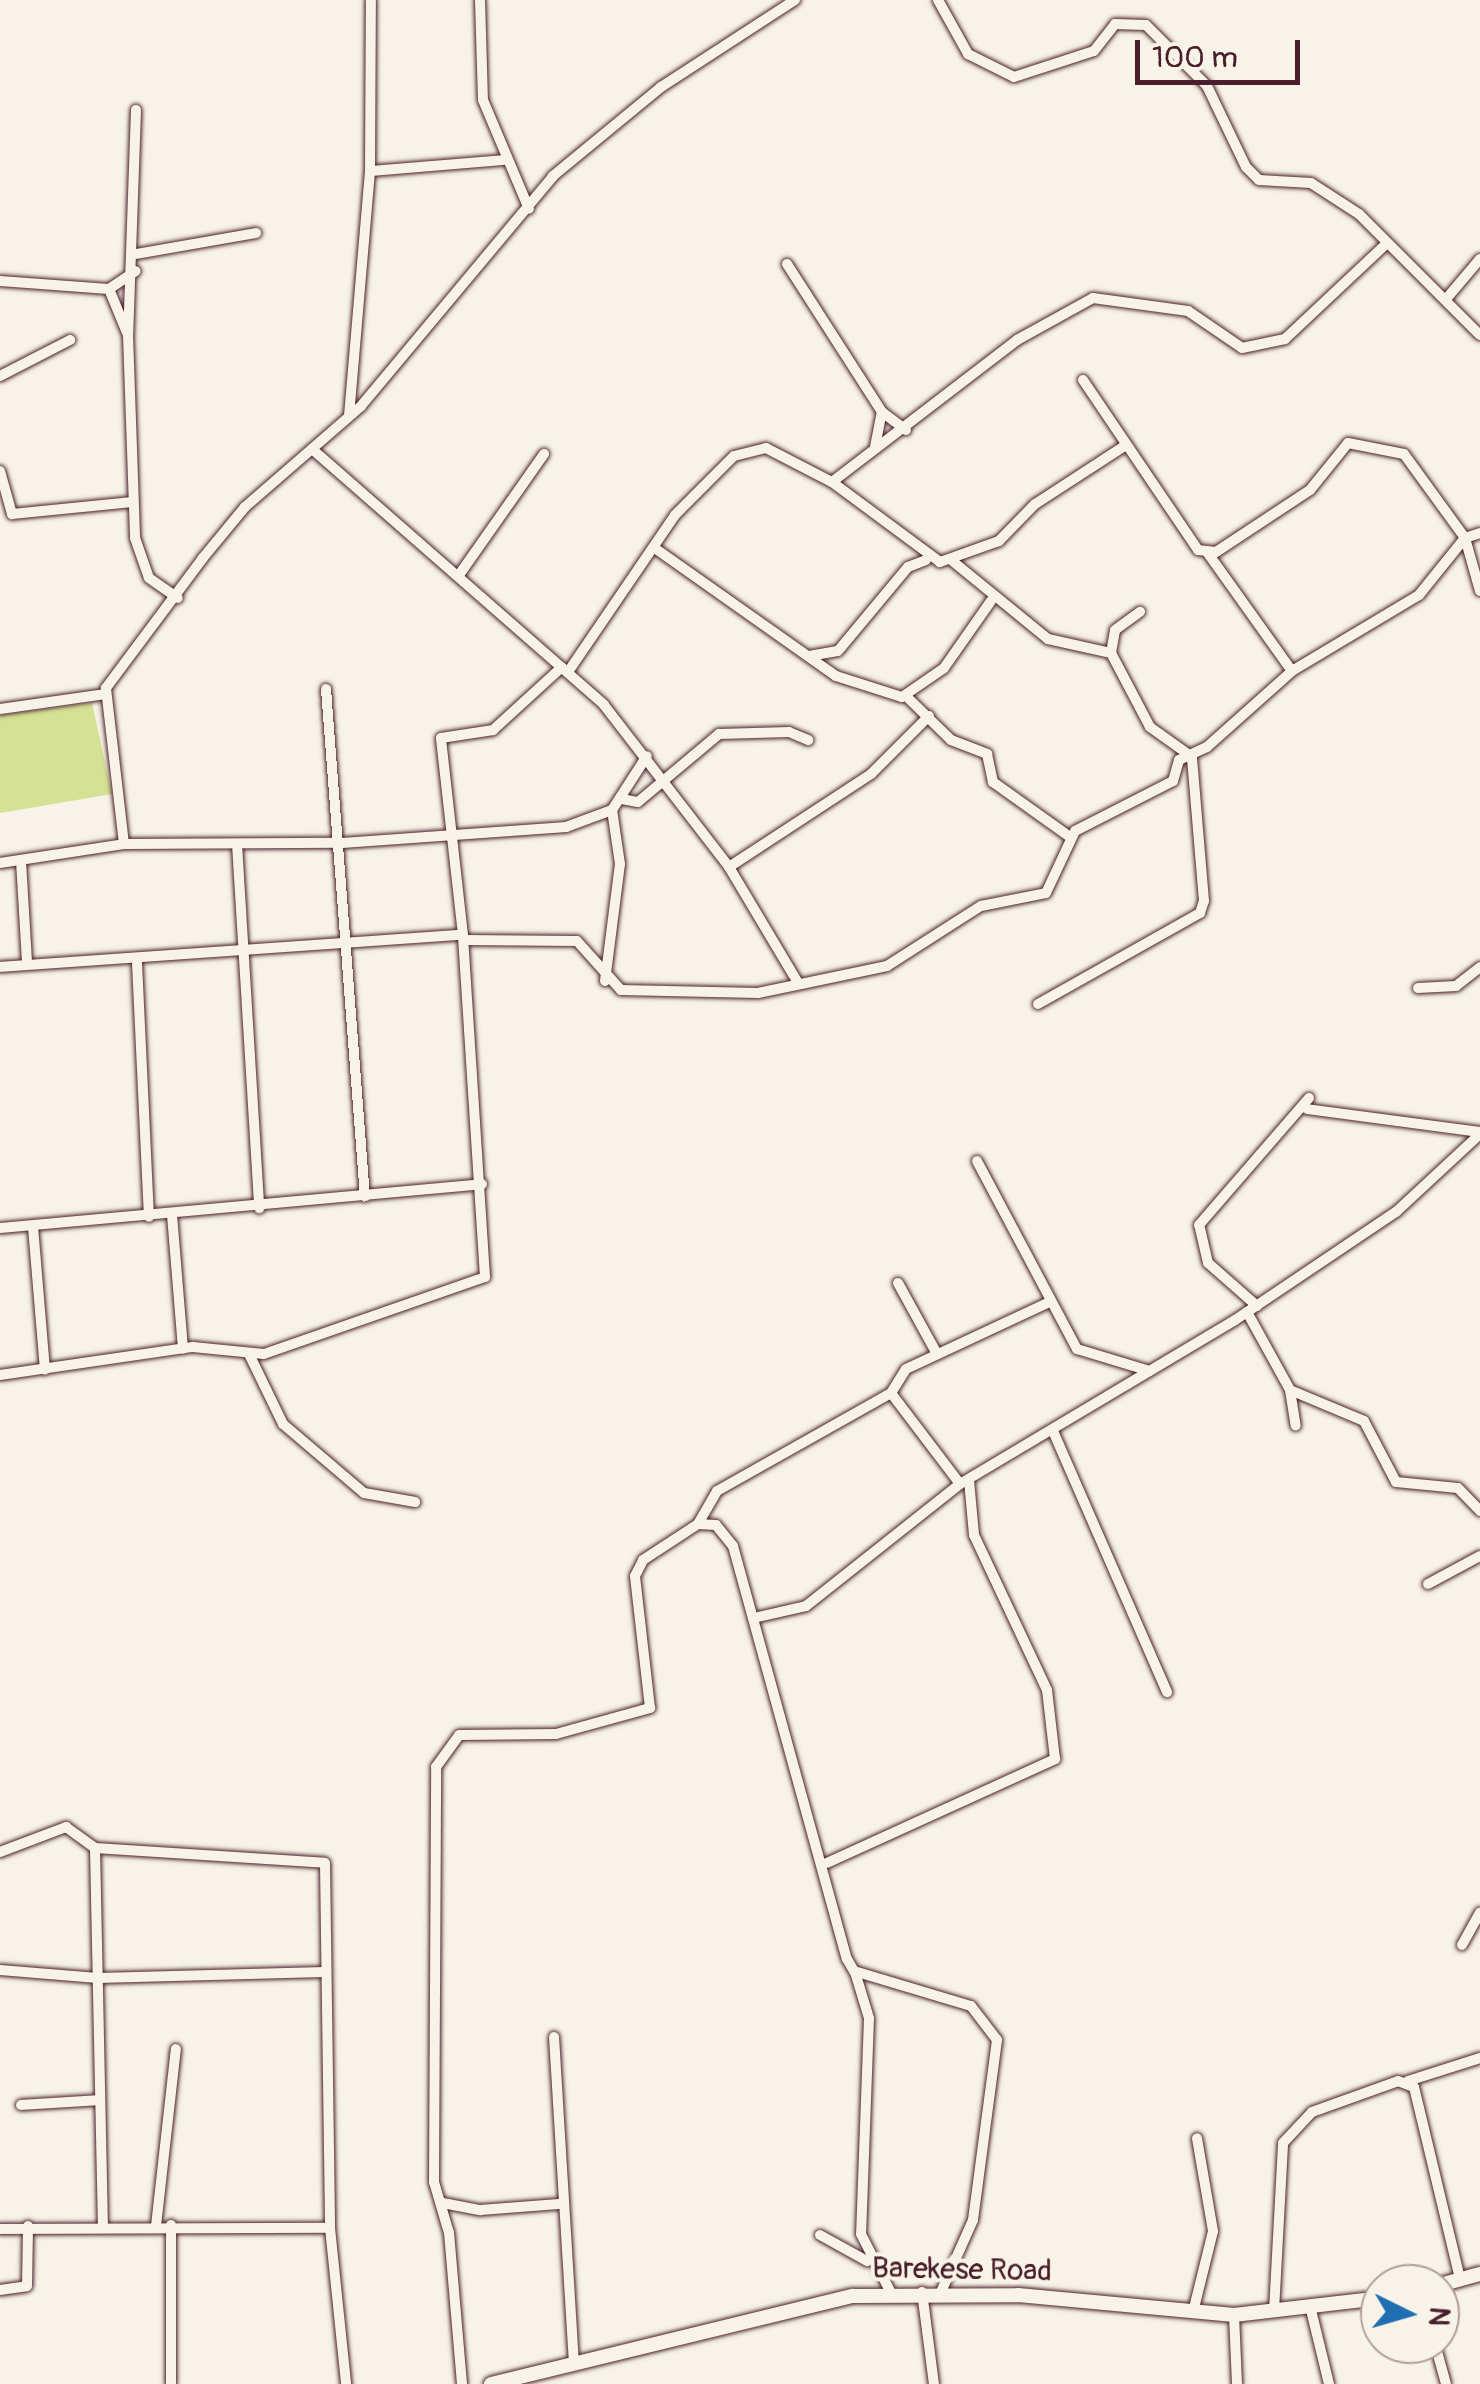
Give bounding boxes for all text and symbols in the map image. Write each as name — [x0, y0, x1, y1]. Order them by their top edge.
scale bar — [1140, 20, 1305, 82]
text: 100 m — [1152, 39, 1238, 76]
street label: Barekese Road — [872, 2250, 1052, 2290]
north arrow — [1360, 2264, 1460, 2364]
text: N — [1420, 2306, 1457, 2327]

